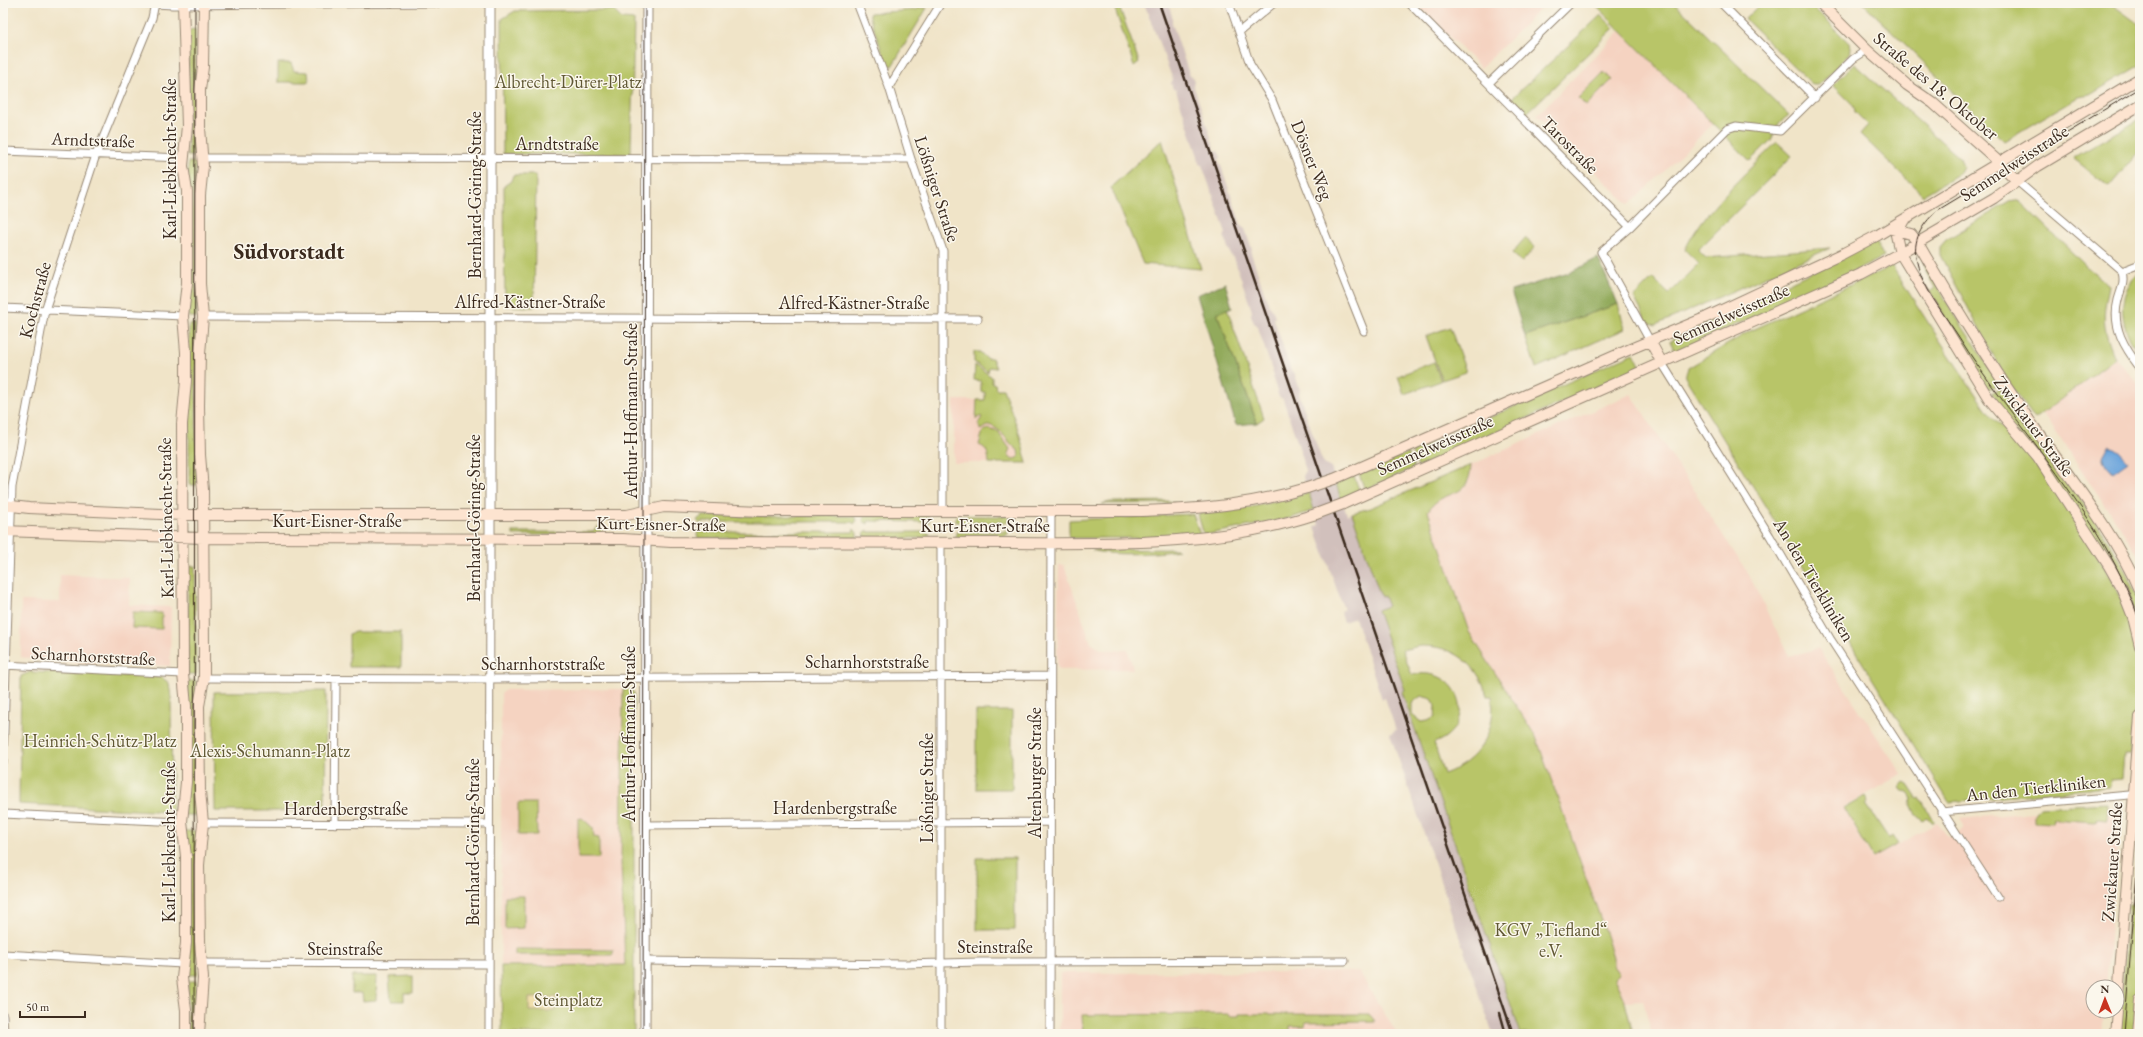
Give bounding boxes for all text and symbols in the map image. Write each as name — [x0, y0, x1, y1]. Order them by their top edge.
street label: Straße des 18. Oktober — [1869, 27, 2004, 145]
park label: Albrecht-Dürer-Platz — [494, 70, 642, 93]
street label: Karl-Liebknecht-Straße — [158, 79, 181, 239]
street label: Bernhard-Göring-Straße — [463, 111, 486, 279]
street label: Tarostraße — [1536, 111, 1604, 179]
street label: Dösner Weg — [1286, 117, 1339, 203]
street label: Semmelweisstraße — [1955, 119, 2072, 206]
street label: Arndtstraße — [50, 127, 135, 152]
street label: Arndtstraße — [514, 132, 599, 155]
street label: Lößniger Straße — [910, 133, 965, 245]
district label: Südvorstadt — [233, 237, 345, 266]
street label: Kochstraße — [13, 259, 56, 341]
street label: Semmelweisstraße — [1669, 278, 1792, 349]
street label: Alfred-Kästner-Straße — [453, 290, 606, 313]
street label: Alfred-Kästner-Straße — [777, 291, 930, 314]
street label: Arthur-Hoffmann-Straße — [619, 323, 642, 500]
street label: Zwickauer Straße — [1989, 371, 2080, 481]
street label: Semmelweisstraße — [1373, 409, 1496, 480]
street label: Bernhard-Göring-Straße — [462, 434, 485, 602]
street label: Karl-Liebknecht-Straße — [153, 437, 178, 599]
street label: Kurt-Eisner-Straße — [272, 509, 402, 532]
street label: Kurt-Eisner-Straße — [596, 511, 726, 536]
street label: An den Tierkliniken — [1768, 513, 1861, 646]
street label: Kurt-Eisner-Straße — [920, 514, 1050, 537]
street label: Scharnhorststraße — [30, 641, 156, 670]
street label: Arthur-Hoffmann-Straße — [617, 646, 640, 823]
street label: Scharnhorststraße — [805, 650, 929, 673]
street label: Scharnhorststraße — [481, 652, 605, 675]
street label: Altenburger Straße — [1023, 707, 1046, 840]
park label: Heinrich-Schütz-Platz — [23, 729, 177, 752]
street label: Lößniger Straße — [915, 733, 938, 843]
park label: Alexis-Schumann-Platz — [189, 739, 350, 762]
street label: Bernhard-Göring-Straße — [461, 758, 484, 926]
street label: Karl-Liebknecht-Straße — [157, 762, 180, 922]
street label: An den Tierkliniken — [1964, 769, 2107, 806]
street label: Hardenbergstraße — [773, 796, 897, 819]
street label: Hardenbergstraße — [284, 797, 408, 820]
street label: Zwickauer Straße — [2096, 801, 2127, 923]
park label: KGV „Tiefland“ e.V. — [1494, 918, 1608, 962]
street label: Steinstraße — [957, 935, 1033, 958]
street label: Steinstraße — [307, 937, 383, 960]
north arrow — [2085, 979, 2125, 1019]
text: N — [2100, 982, 2109, 996]
park label: Steinplatz — [534, 988, 602, 1011]
scale bar — [20, 993, 85, 1019]
text: 50 m — [26, 999, 50, 1015]

